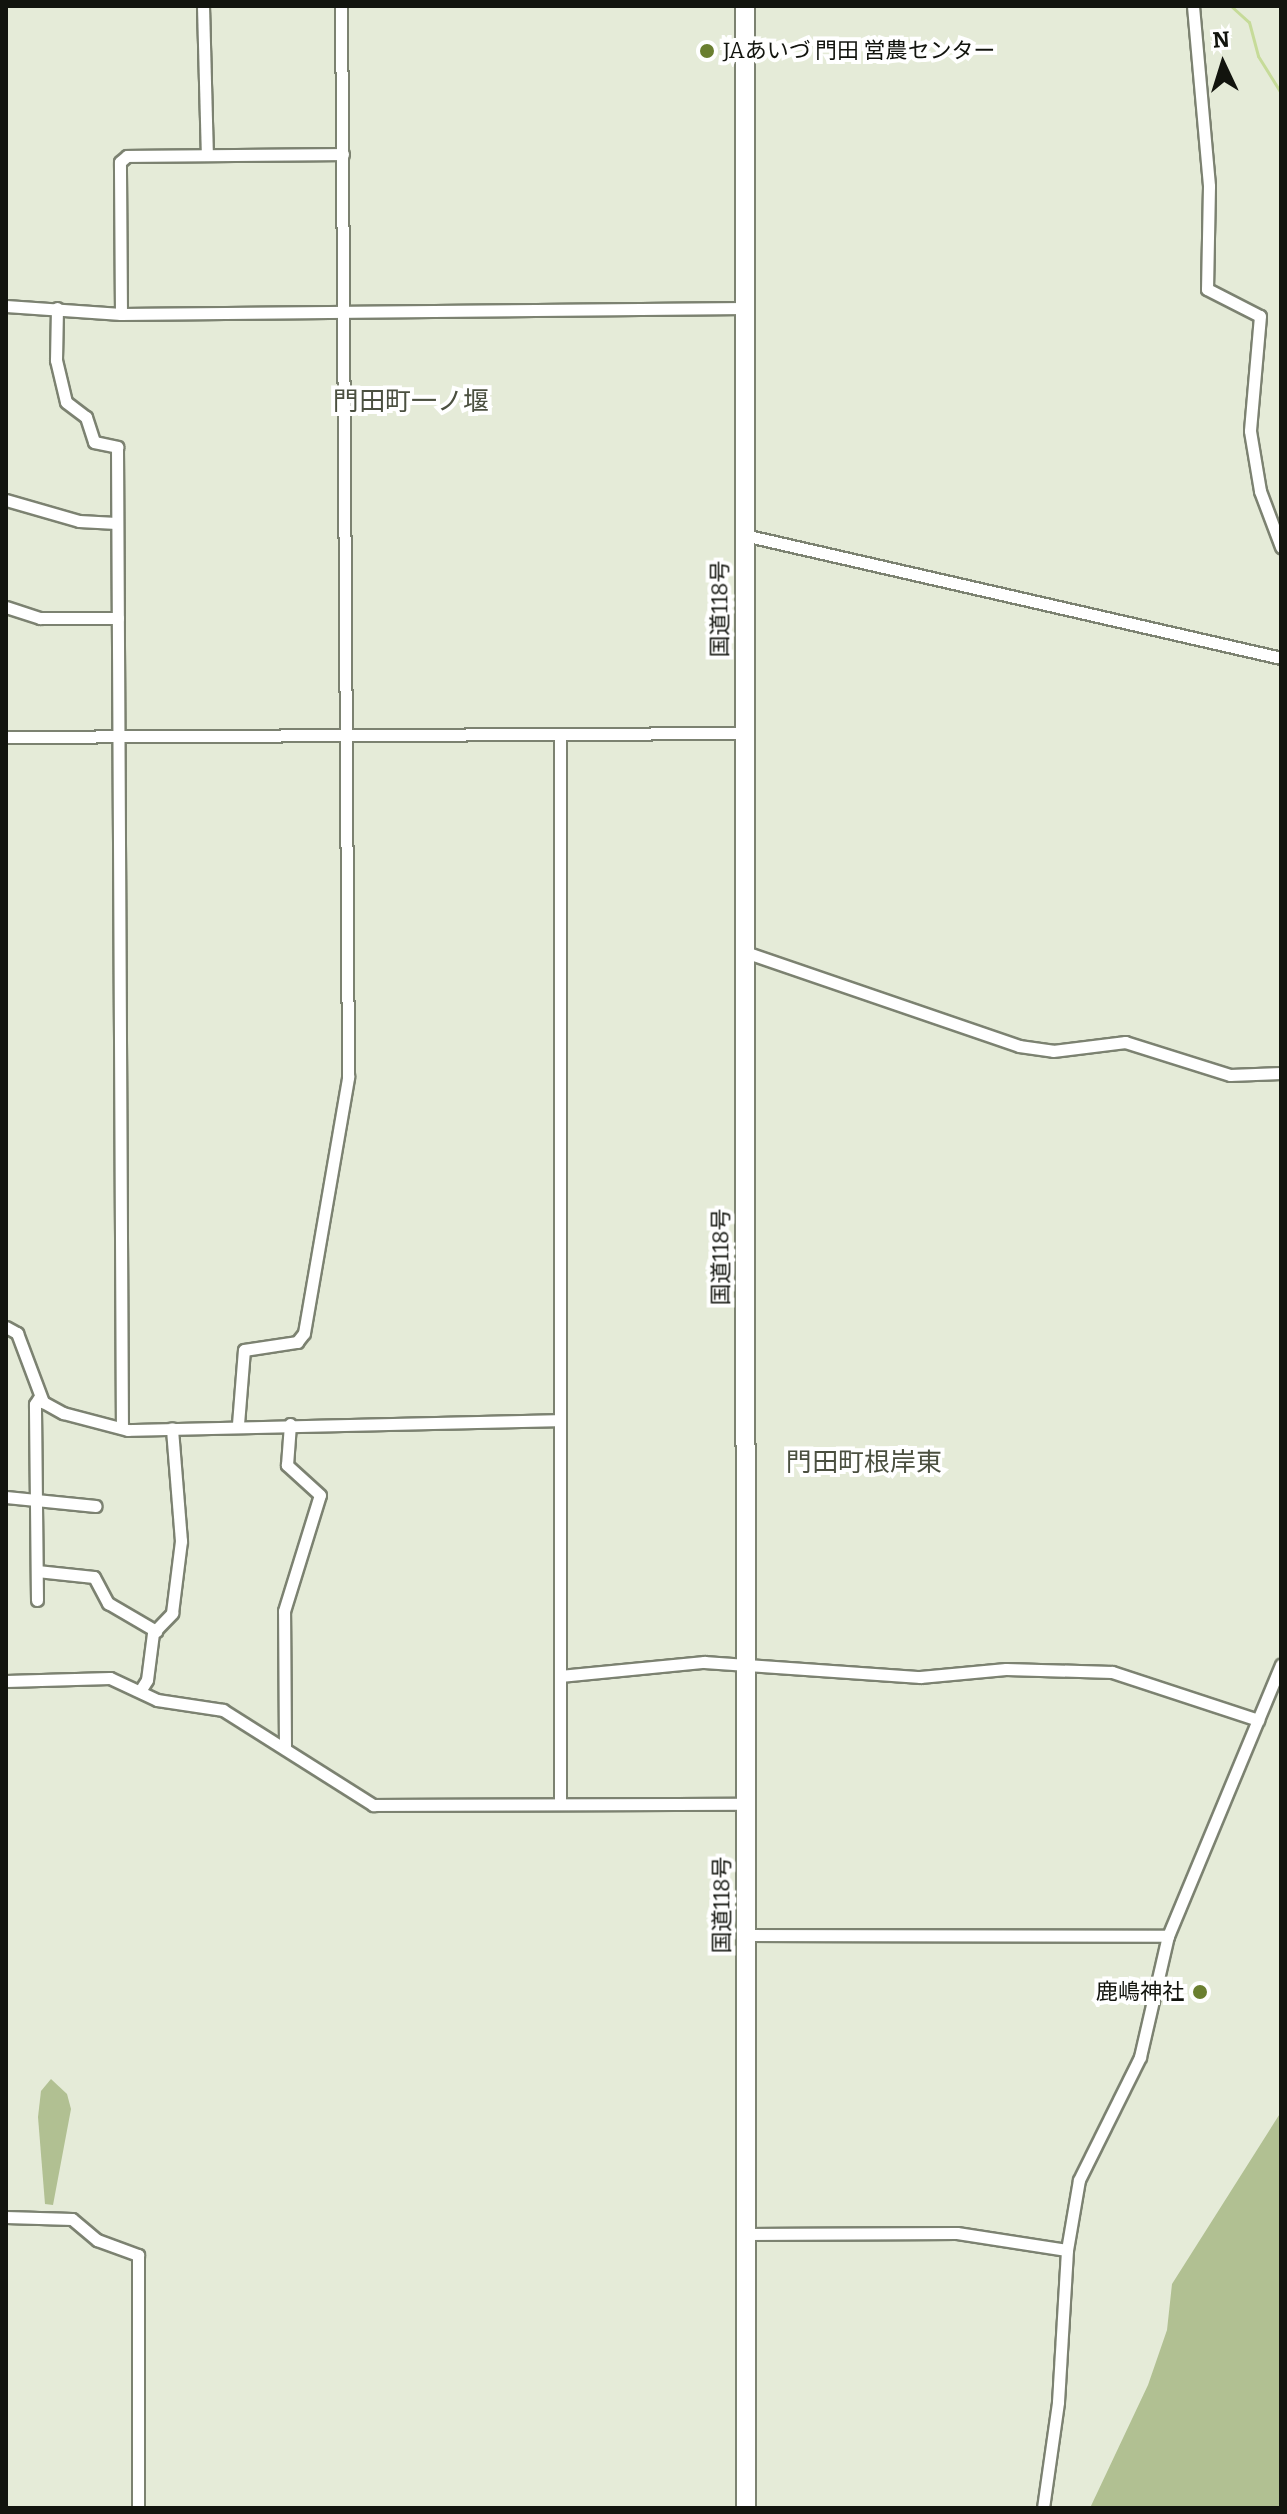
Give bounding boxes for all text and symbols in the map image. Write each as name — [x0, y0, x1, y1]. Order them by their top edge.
north arrow — [1183, 24, 1263, 104]
text: N — [1212, 26, 1231, 54]
place label: JAあいづ 門田 営農センター — [723, 38, 995, 64]
marker: JAあいづ 門田 営農センター — [698, 42, 716, 60]
district label: 門田町一ノ堰 — [333, 386, 489, 418]
street label: 国道118号 — [707, 560, 733, 658]
street label: 国道118号 — [708, 1208, 734, 1306]
district label: 門田町根岸東 — [786, 1447, 942, 1479]
street label: 国道118号 — [709, 1856, 735, 1954]
place label: 鹿嶋神社 — [1096, 1979, 1184, 2005]
marker: 鹿嶋神社 — [1191, 1983, 1209, 2001]

